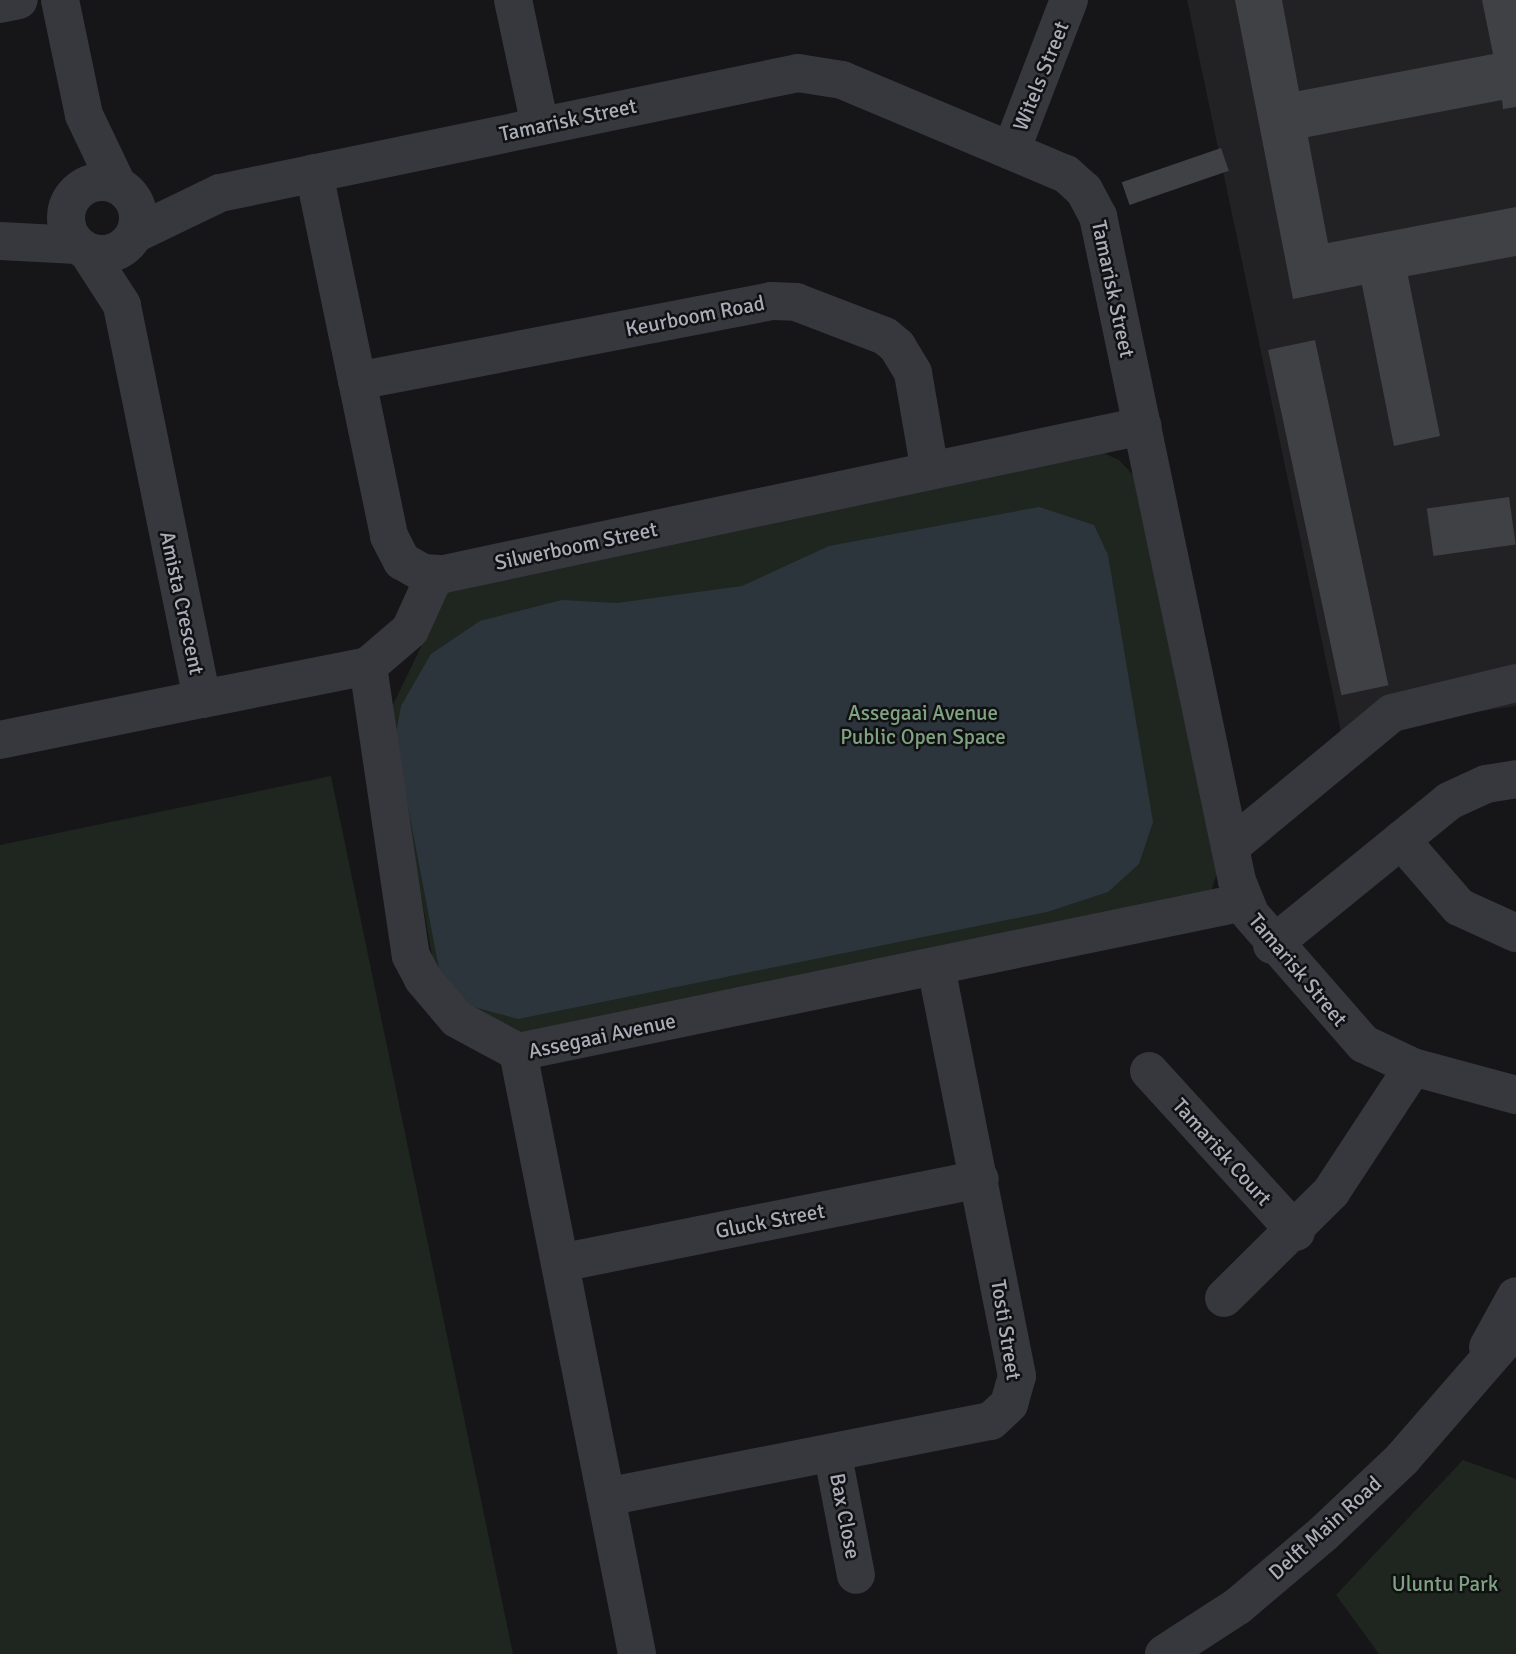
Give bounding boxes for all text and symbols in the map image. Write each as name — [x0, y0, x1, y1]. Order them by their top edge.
street label: Witels Street — [1008, 18, 1074, 134]
street label: Tamarisk Street — [497, 93, 639, 147]
street label: Tamarisk Street — [1086, 218, 1140, 360]
street label: Keurboom Road — [623, 290, 767, 342]
street label: Silwerboom Street — [492, 516, 660, 576]
street label: Amista Crescent — [155, 529, 209, 677]
park label: Assegaai Avenue Public Open Space — [840, 700, 1006, 750]
street label: Tamarisk Street — [1243, 908, 1353, 1032]
street label: Assegaai Avenue — [526, 1008, 678, 1064]
street label: Tamarisk Court — [1167, 1093, 1277, 1211]
street label: Gluck Street — [713, 1198, 827, 1244]
street label: Tosti Street — [986, 1278, 1026, 1382]
street label: Bax Close — [824, 1471, 866, 1561]
street label: Delft Main Road — [1263, 1471, 1387, 1585]
park label: Uluntu Park — [1392, 1571, 1498, 1597]

